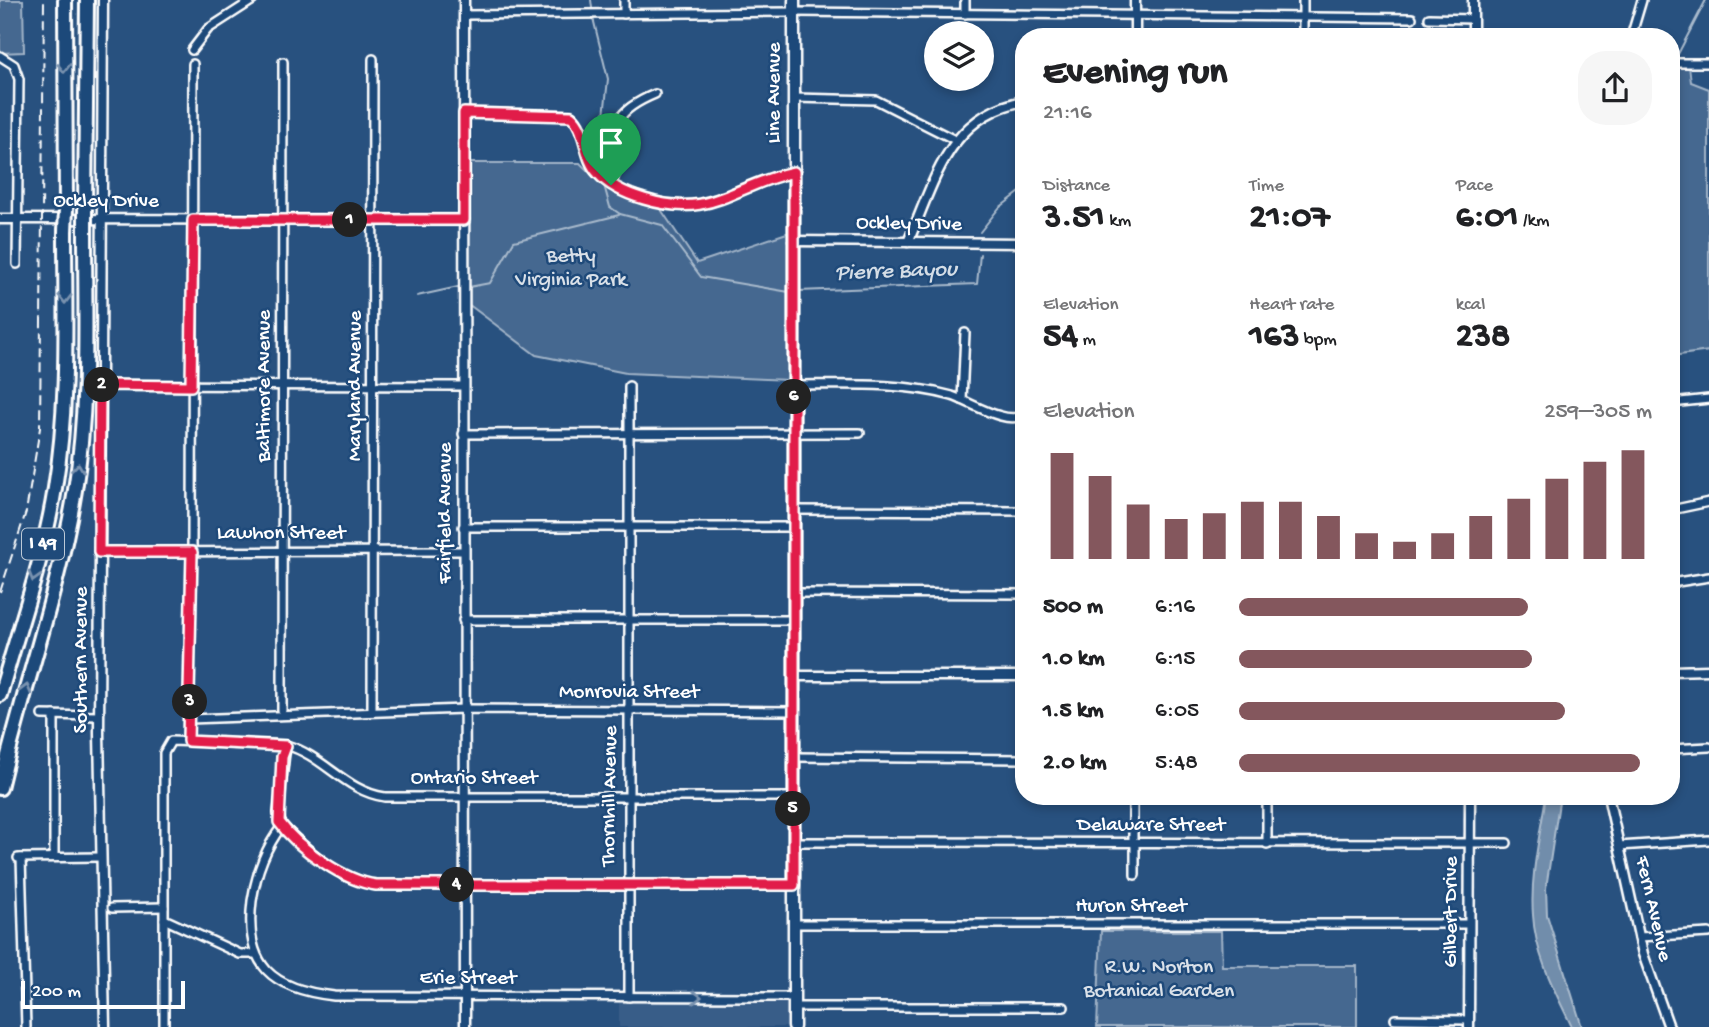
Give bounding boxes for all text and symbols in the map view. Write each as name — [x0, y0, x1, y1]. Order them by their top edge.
map controls — [924, 21, 994, 91]
button: layers — [924, 21, 994, 91]
street label: Line Avenue — [763, 41, 788, 144]
button: share — [1578, 51, 1652, 125]
text: Evening run — [1043, 52, 1227, 96]
one-way arrow — [56, 63, 72, 74]
text: 21:16 — [1043, 100, 1092, 127]
pin — [581, 113, 641, 185]
icon: arrive — [592, 124, 630, 162]
text: Distance — [1043, 175, 1110, 198]
text: Time — [1249, 175, 1284, 198]
text: Pace — [1456, 175, 1493, 198]
street label: Ockley Drive — [53, 190, 160, 215]
text: 3.51 — [1043, 198, 1105, 239]
text: 21:07 — [1249, 198, 1330, 239]
text: 6:01 — [1456, 198, 1518, 239]
pin: 1 — [332, 202, 368, 238]
text: 1 — [346, 208, 353, 231]
text: km — [1105, 210, 1131, 233]
text: /km — [1518, 210, 1549, 233]
street label: Ockley Drive — [856, 212, 963, 238]
park label: Betty Virginia Park — [514, 245, 629, 294]
water label: Pierre Bayou — [835, 256, 960, 288]
one-way arrow — [57, 294, 73, 305]
text: Elevation — [1043, 294, 1119, 317]
text: Heart rate — [1249, 294, 1334, 317]
text: kcal — [1456, 294, 1485, 317]
street label: Baltimore Avenue — [253, 309, 278, 463]
street label: Maryland Avenue — [344, 309, 369, 461]
text: 54 — [1043, 317, 1078, 358]
text: 163 — [1249, 317, 1299, 358]
text: 238 — [1456, 317, 1510, 358]
text: m — [1078, 329, 1096, 352]
text: bpm — [1299, 329, 1337, 352]
pin: 2 — [84, 368, 119, 402]
text: 2 — [97, 373, 106, 396]
pin: 6 — [776, 380, 812, 414]
text: 6 — [789, 385, 798, 408]
text: Elevation — [1043, 399, 1134, 426]
text: 259–305 m — [1544, 399, 1652, 426]
street label: Fairfield Avenue — [434, 441, 459, 585]
one-way arrow — [71, 462, 86, 473]
street label: Lawhon Street — [217, 522, 348, 547]
road number: I 49 — [22, 528, 64, 559]
one-way arrow — [27, 571, 42, 583]
street label: Southern Avenue — [70, 585, 95, 733]
text: 500 m — [1043, 594, 1103, 621]
text: 6:16 — [1155, 594, 1195, 621]
text: 1.0 km — [1043, 646, 1105, 673]
text: 6:15 — [1155, 646, 1195, 673]
street label: Monrovia Street — [559, 681, 702, 706]
one-way arrow — [18, 683, 32, 695]
pin: 3 — [172, 684, 208, 720]
text: 3 — [185, 690, 194, 713]
text: 1.5 km — [1043, 698, 1104, 725]
text: 6:05 — [1155, 698, 1199, 725]
street label: Thornhill Avenue — [597, 724, 625, 868]
text: 2.0 km — [1043, 750, 1107, 777]
text: 5:48 — [1155, 750, 1198, 777]
street label: Ontario Street — [411, 767, 540, 792]
pin: 5 — [776, 792, 810, 826]
text: 5 — [788, 797, 798, 820]
street label: Delaware Street — [1075, 814, 1227, 839]
street label: Fern Avenue — [1628, 853, 1676, 965]
street label: Gilbert Drive — [1440, 855, 1465, 968]
pin: 4 — [440, 868, 475, 903]
text: 4 — [452, 873, 461, 896]
street label: Huron Street — [1075, 895, 1189, 920]
park label: R.W. Norton Botanical Garden — [1083, 956, 1234, 1005]
street label: Erie Street — [420, 967, 519, 992]
scale bar — [21, 978, 186, 1010]
text: 200 m — [32, 981, 81, 1004]
one-way arrow — [692, 989, 703, 1005]

